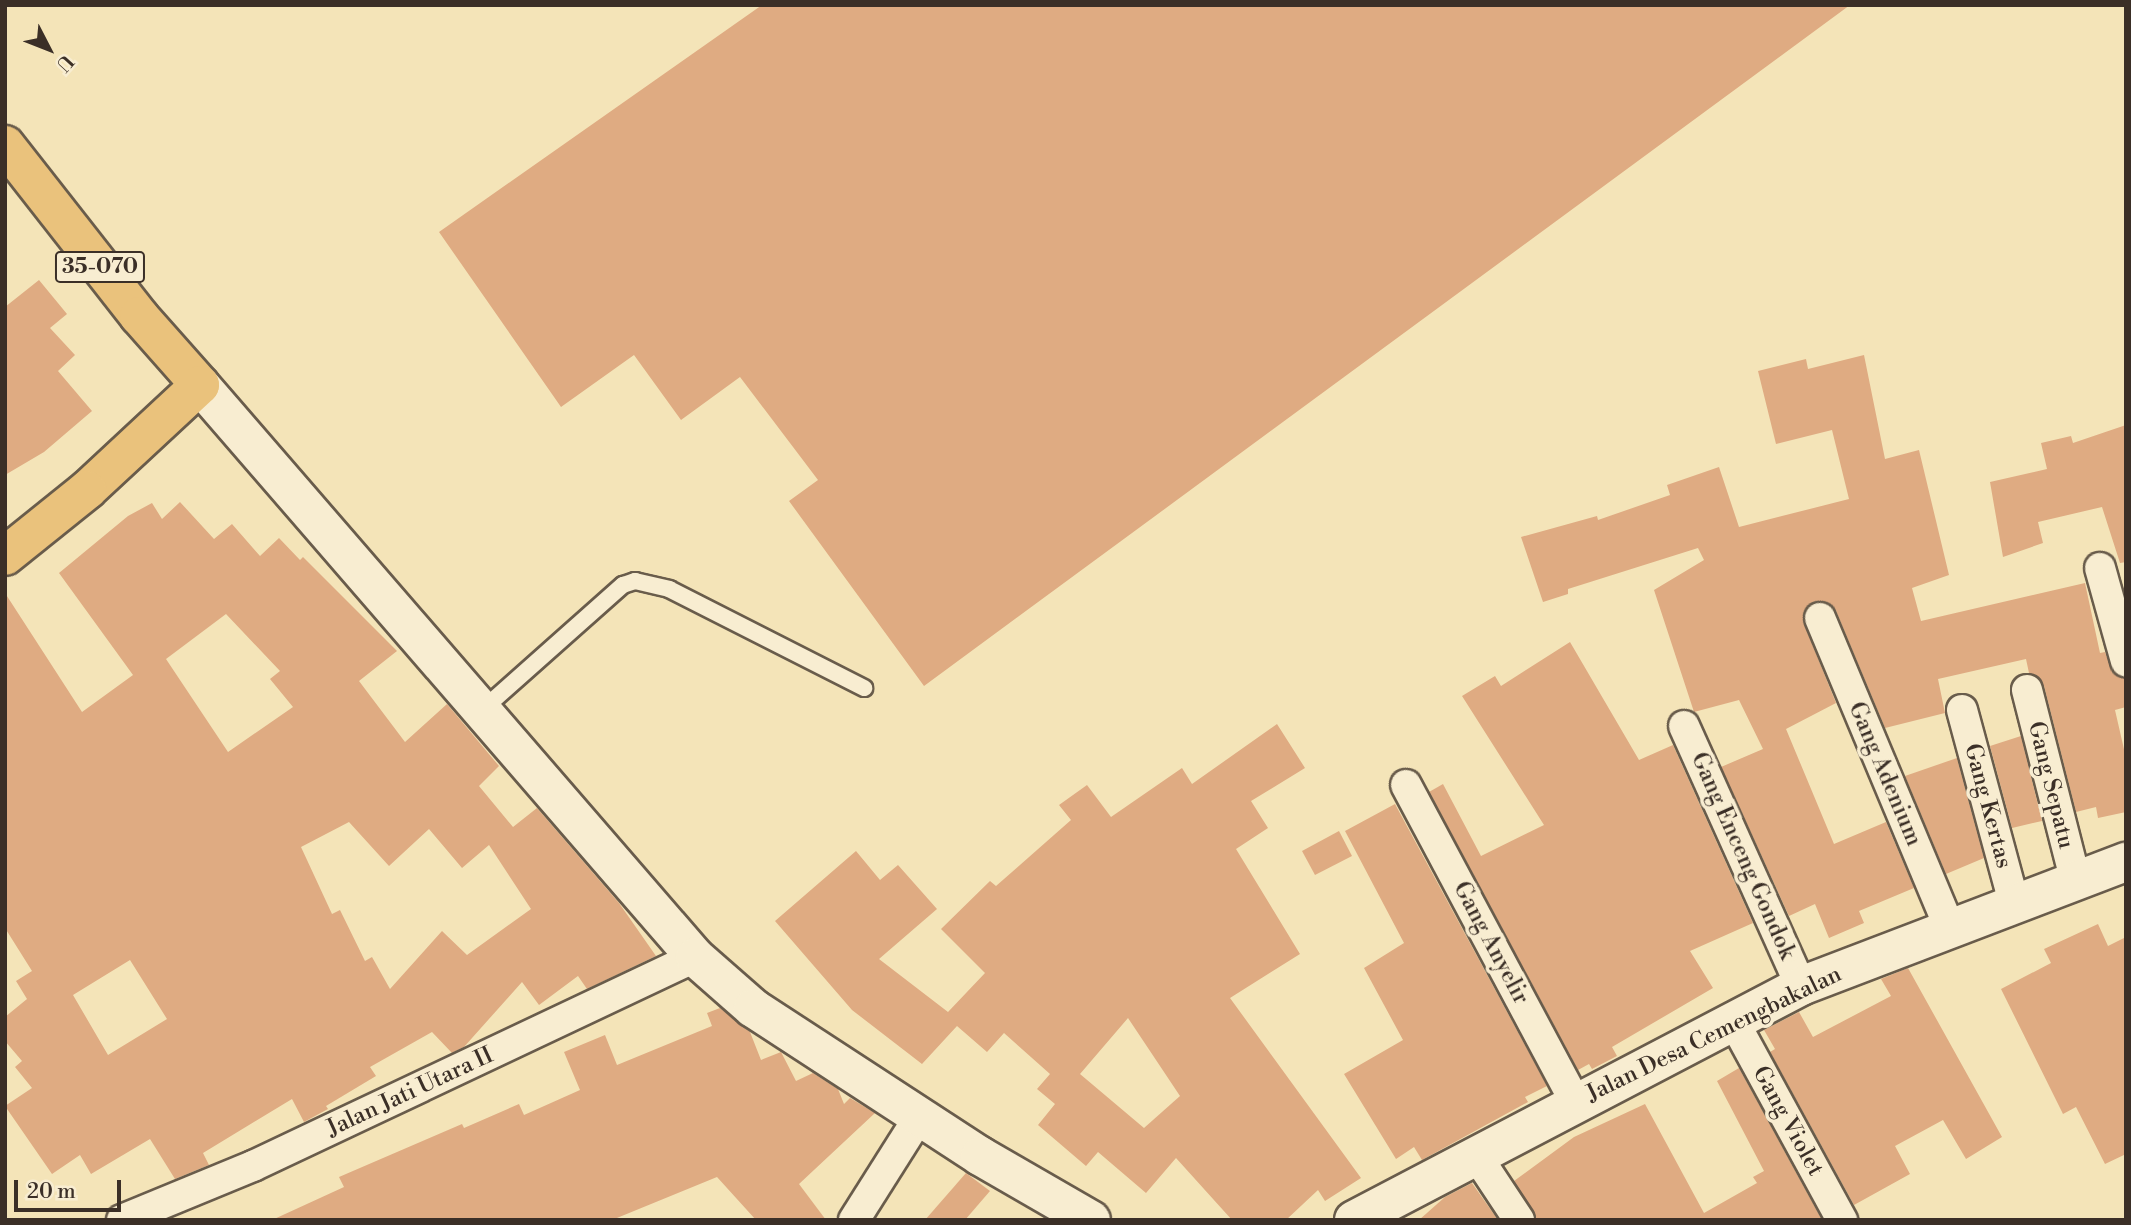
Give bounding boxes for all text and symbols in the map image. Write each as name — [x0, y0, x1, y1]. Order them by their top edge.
north arrow — [14, 14, 84, 84]
text: U — [51, 50, 78, 77]
road number: 35-070 — [55, 250, 146, 284]
street label: Gang Adenium — [1842, 698, 1928, 850]
street label: Gang Sepatu — [2022, 719, 2080, 851]
street label: Gang Kertas — [1958, 741, 2018, 871]
street label: Gang Enceng Gondok — [1685, 748, 1801, 964]
street label: Gang Anyelir — [1447, 877, 1535, 1009]
street label: Jalan Desa Cemengbakalan — [1582, 960, 1846, 1108]
street label: Jalan Jati Utara II — [322, 1041, 498, 1143]
street label: Gang Violet — [1747, 1061, 1829, 1181]
scale bar — [18, 1166, 124, 1210]
text: 20 m — [27, 1179, 76, 1205]

